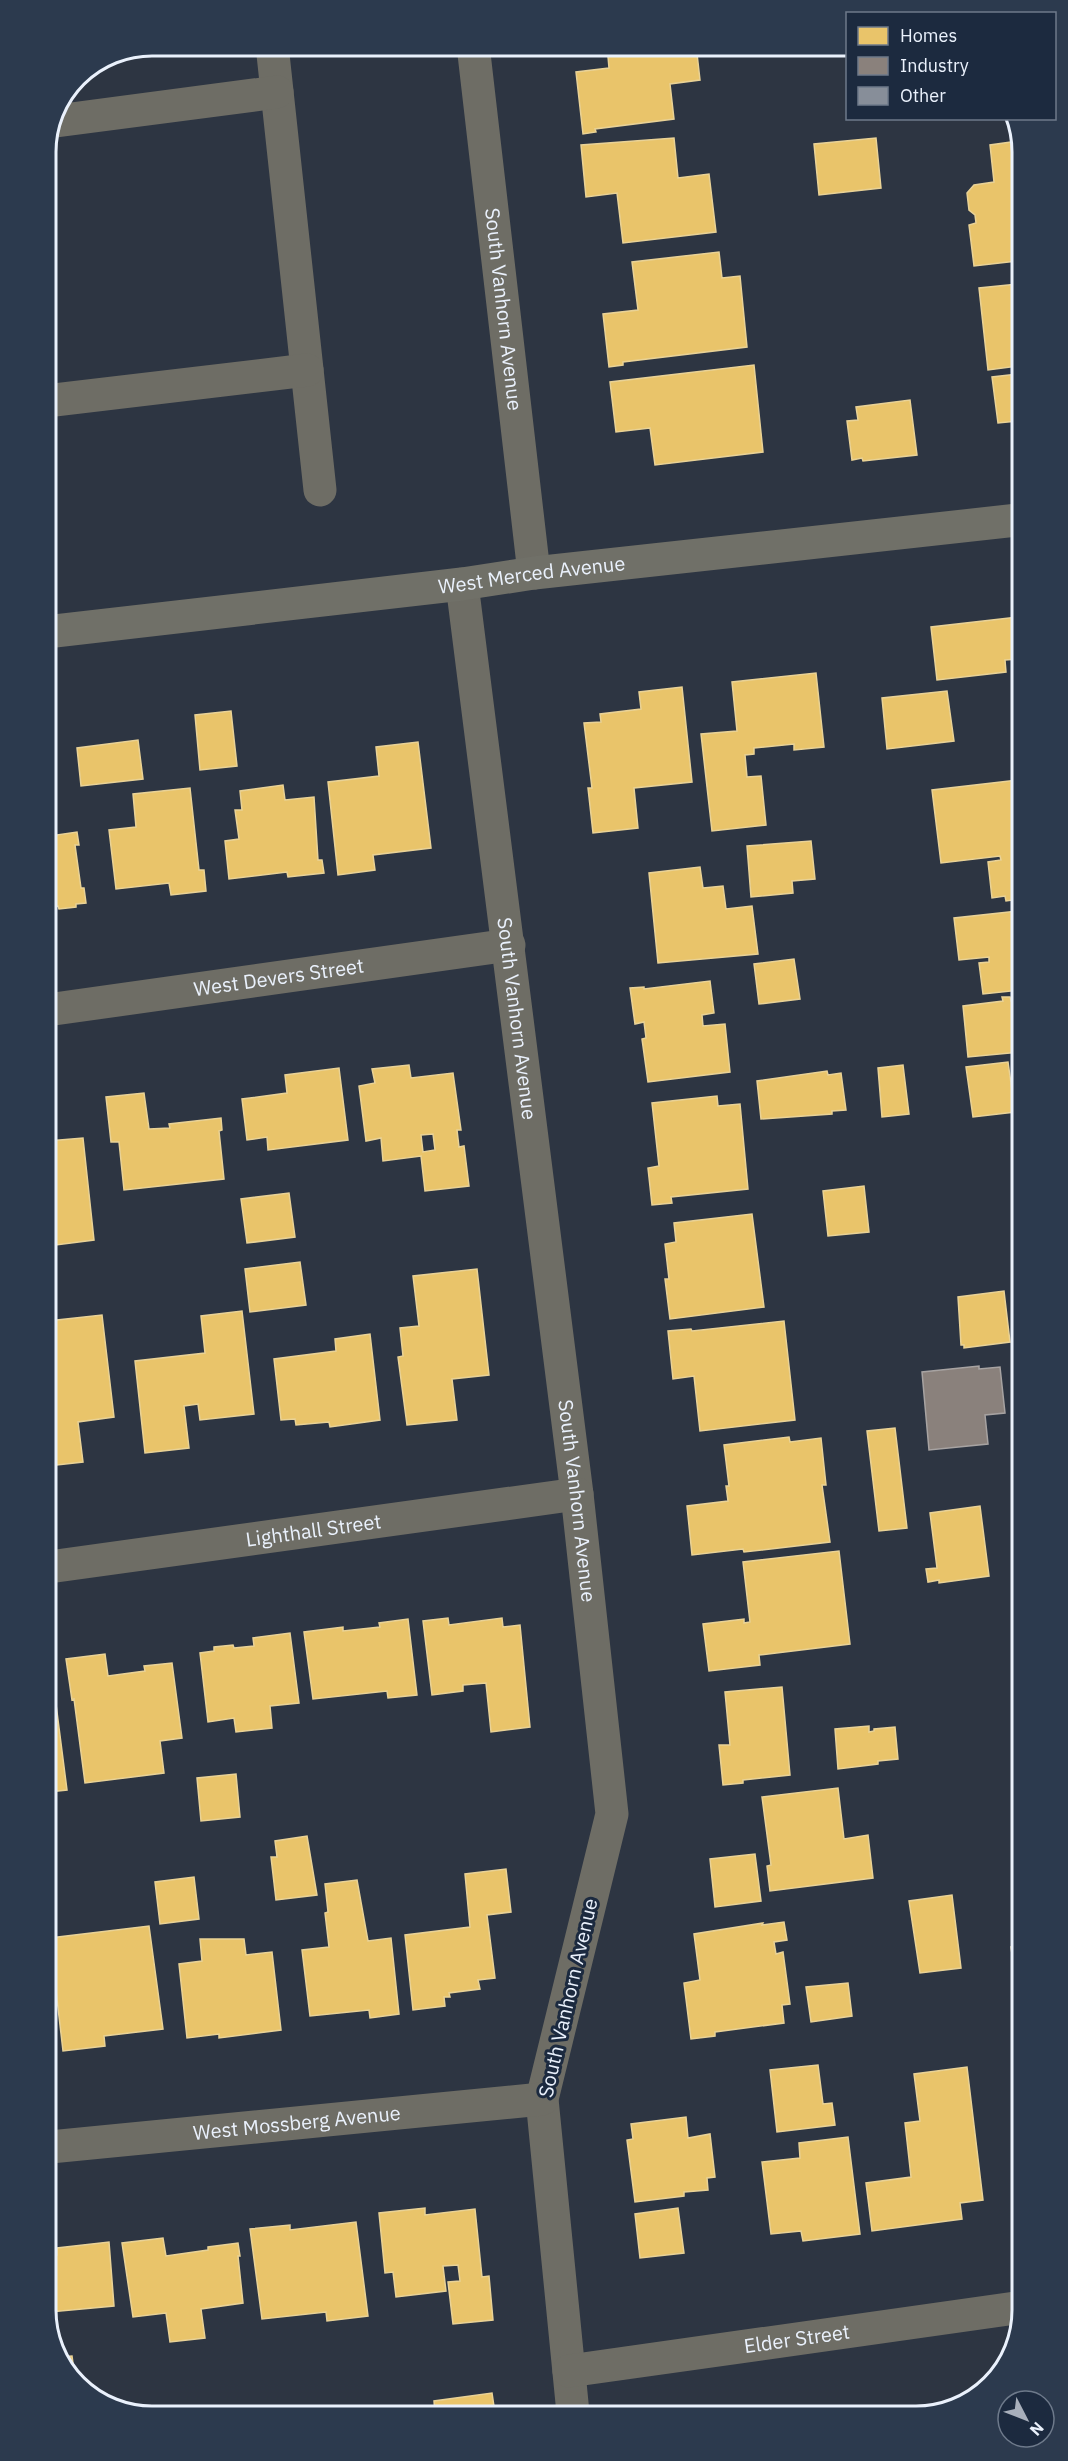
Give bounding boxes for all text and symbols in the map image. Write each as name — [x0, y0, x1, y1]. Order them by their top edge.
legend — [846, 12, 1056, 120]
text: Homes — [900, 24, 957, 47]
text: Industry — [900, 54, 969, 77]
text: Other — [900, 84, 946, 107]
street label: South Vanhorn Avenue — [479, 206, 529, 412]
street label: West Merced Avenue — [437, 549, 627, 600]
street label: South Vanhorn Avenue — [491, 916, 544, 1121]
street label: West Devers Street — [192, 952, 365, 1002]
street label: South Vanhorn Avenue — [552, 1398, 603, 1603]
street label: Lighthall Street — [244, 1507, 383, 1553]
street label: South Vanhorn Avenue — [531, 1896, 604, 2100]
street label: West Mossberg Avenue — [192, 2099, 402, 2146]
street label: Elder Street — [742, 2318, 851, 2359]
north arrow — [996, 2389, 1056, 2449]
text: N — [1026, 2418, 1048, 2440]

